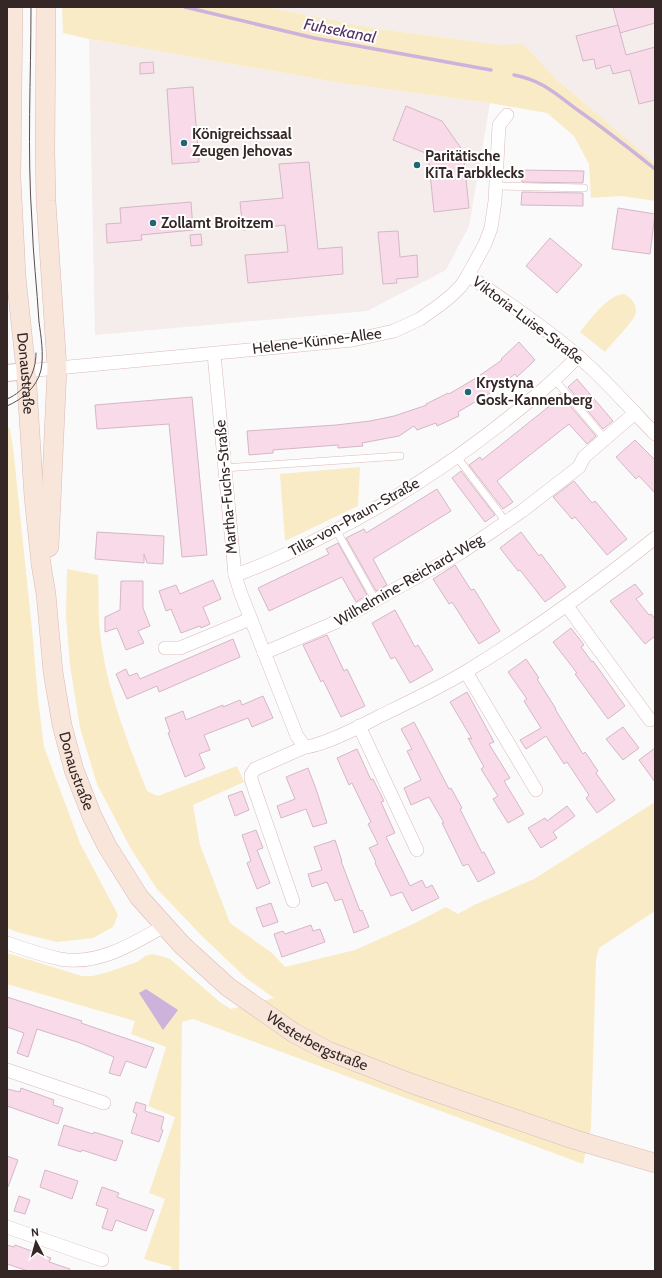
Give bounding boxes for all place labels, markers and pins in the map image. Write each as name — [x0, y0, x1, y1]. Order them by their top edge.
place label: Königreichssaal Zeugen Jehovas — [192, 125, 292, 160]
marker: Königreichssaal Zeugen Jehovas — [179, 138, 189, 148]
place label: Paritätische KiTa Farbklecks — [425, 147, 524, 182]
marker: Paritätische KiTa Farbklecks — [412, 160, 422, 170]
place label: Zollamt Broitzem — [161, 214, 273, 232]
marker: Zollamt Broitzem — [148, 218, 158, 228]
place label: Krystyna Gosk-Kannenberg — [476, 374, 593, 409]
marker: Krystyna Gosk-Kannenberg — [463, 387, 473, 397]

